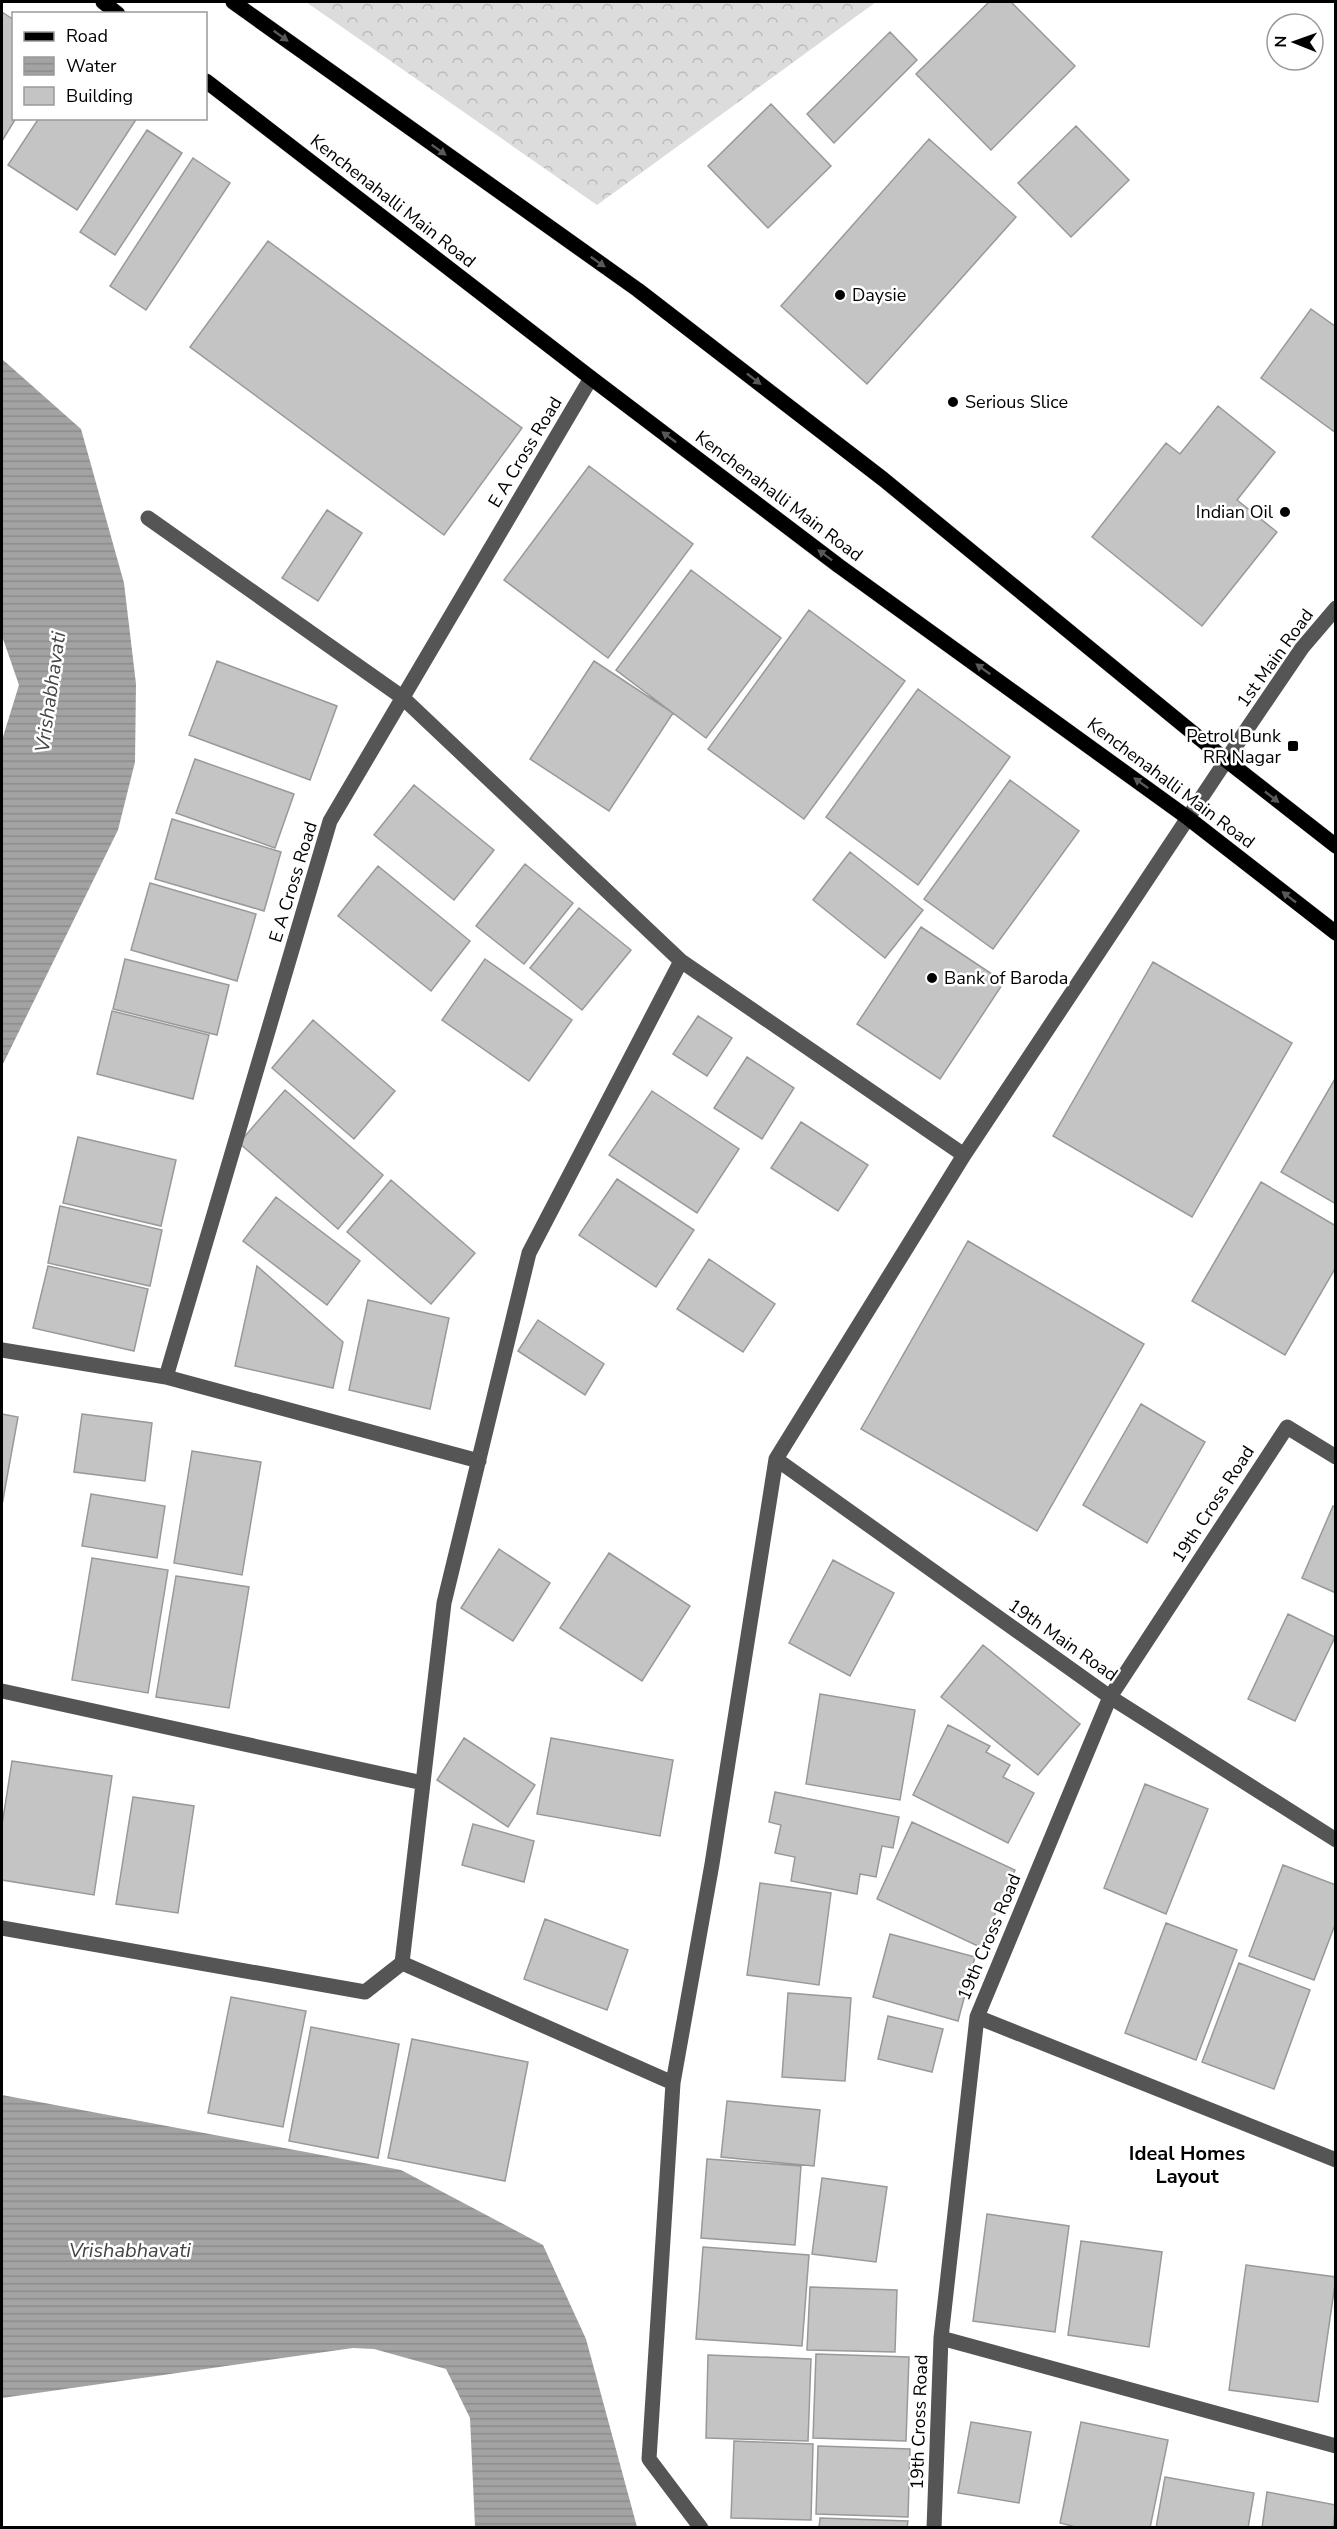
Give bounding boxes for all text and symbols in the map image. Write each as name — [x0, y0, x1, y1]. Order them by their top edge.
legend — [12, 12, 207, 120]
north arrow — [1265, 12, 1325, 72]
text: Road — [66, 24, 108, 48]
one-way arrow — [272, 30, 288, 42]
text: N — [1270, 36, 1292, 48]
text: Water — [66, 54, 117, 78]
text: Building — [66, 84, 133, 108]
street label: Kenchenahalli Main Road — [305, 129, 481, 273]
one-way arrow — [430, 144, 446, 156]
one-way arrow — [590, 256, 606, 268]
place label: Daysie — [852, 283, 906, 307]
marker: Daysie — [833, 288, 847, 302]
one-way arrow — [746, 373, 762, 385]
place label: Serious Slice — [965, 390, 1068, 414]
street label: E A Cross Road — [482, 392, 568, 512]
marker: Serious Slice — [946, 395, 960, 409]
street label: Kenchenahalli Main Road — [690, 425, 868, 567]
one-way arrow — [662, 431, 678, 443]
place label: Indian Oil — [1196, 500, 1274, 524]
marker: Indian Oil — [1278, 505, 1292, 519]
one-way arrow — [817, 549, 832, 561]
street label: 1st Main Road — [1231, 604, 1319, 712]
water label: Vrishabhavati — [29, 629, 72, 754]
one-way arrow — [975, 663, 991, 675]
street label: Kenchenahalli Main Road — [1082, 712, 1260, 854]
place label: Petrol Bunk RR Nagar — [1186, 724, 1282, 769]
marker: Petrol Bunk RR Nagar — [1286, 739, 1300, 753]
one-way arrow — [1133, 778, 1148, 790]
one-way arrow — [1264, 790, 1280, 803]
street label: E A Cross Road — [263, 819, 323, 945]
one-way arrow — [1282, 891, 1297, 903]
place label: Bank of Baroda — [944, 966, 1068, 990]
marker: Bank of Baroda — [925, 971, 939, 985]
street label: 19th Cross Road — [1166, 1441, 1260, 1567]
street label: 19th Main Road — [1003, 1593, 1123, 1687]
street label: 19th Cross Road — [952, 1870, 1026, 2004]
district label: Ideal Homes Layout — [1129, 2140, 1245, 2190]
water label: Vrishabhavati — [69, 2237, 191, 2264]
street label: 19th Cross Road — [905, 2354, 933, 2490]

